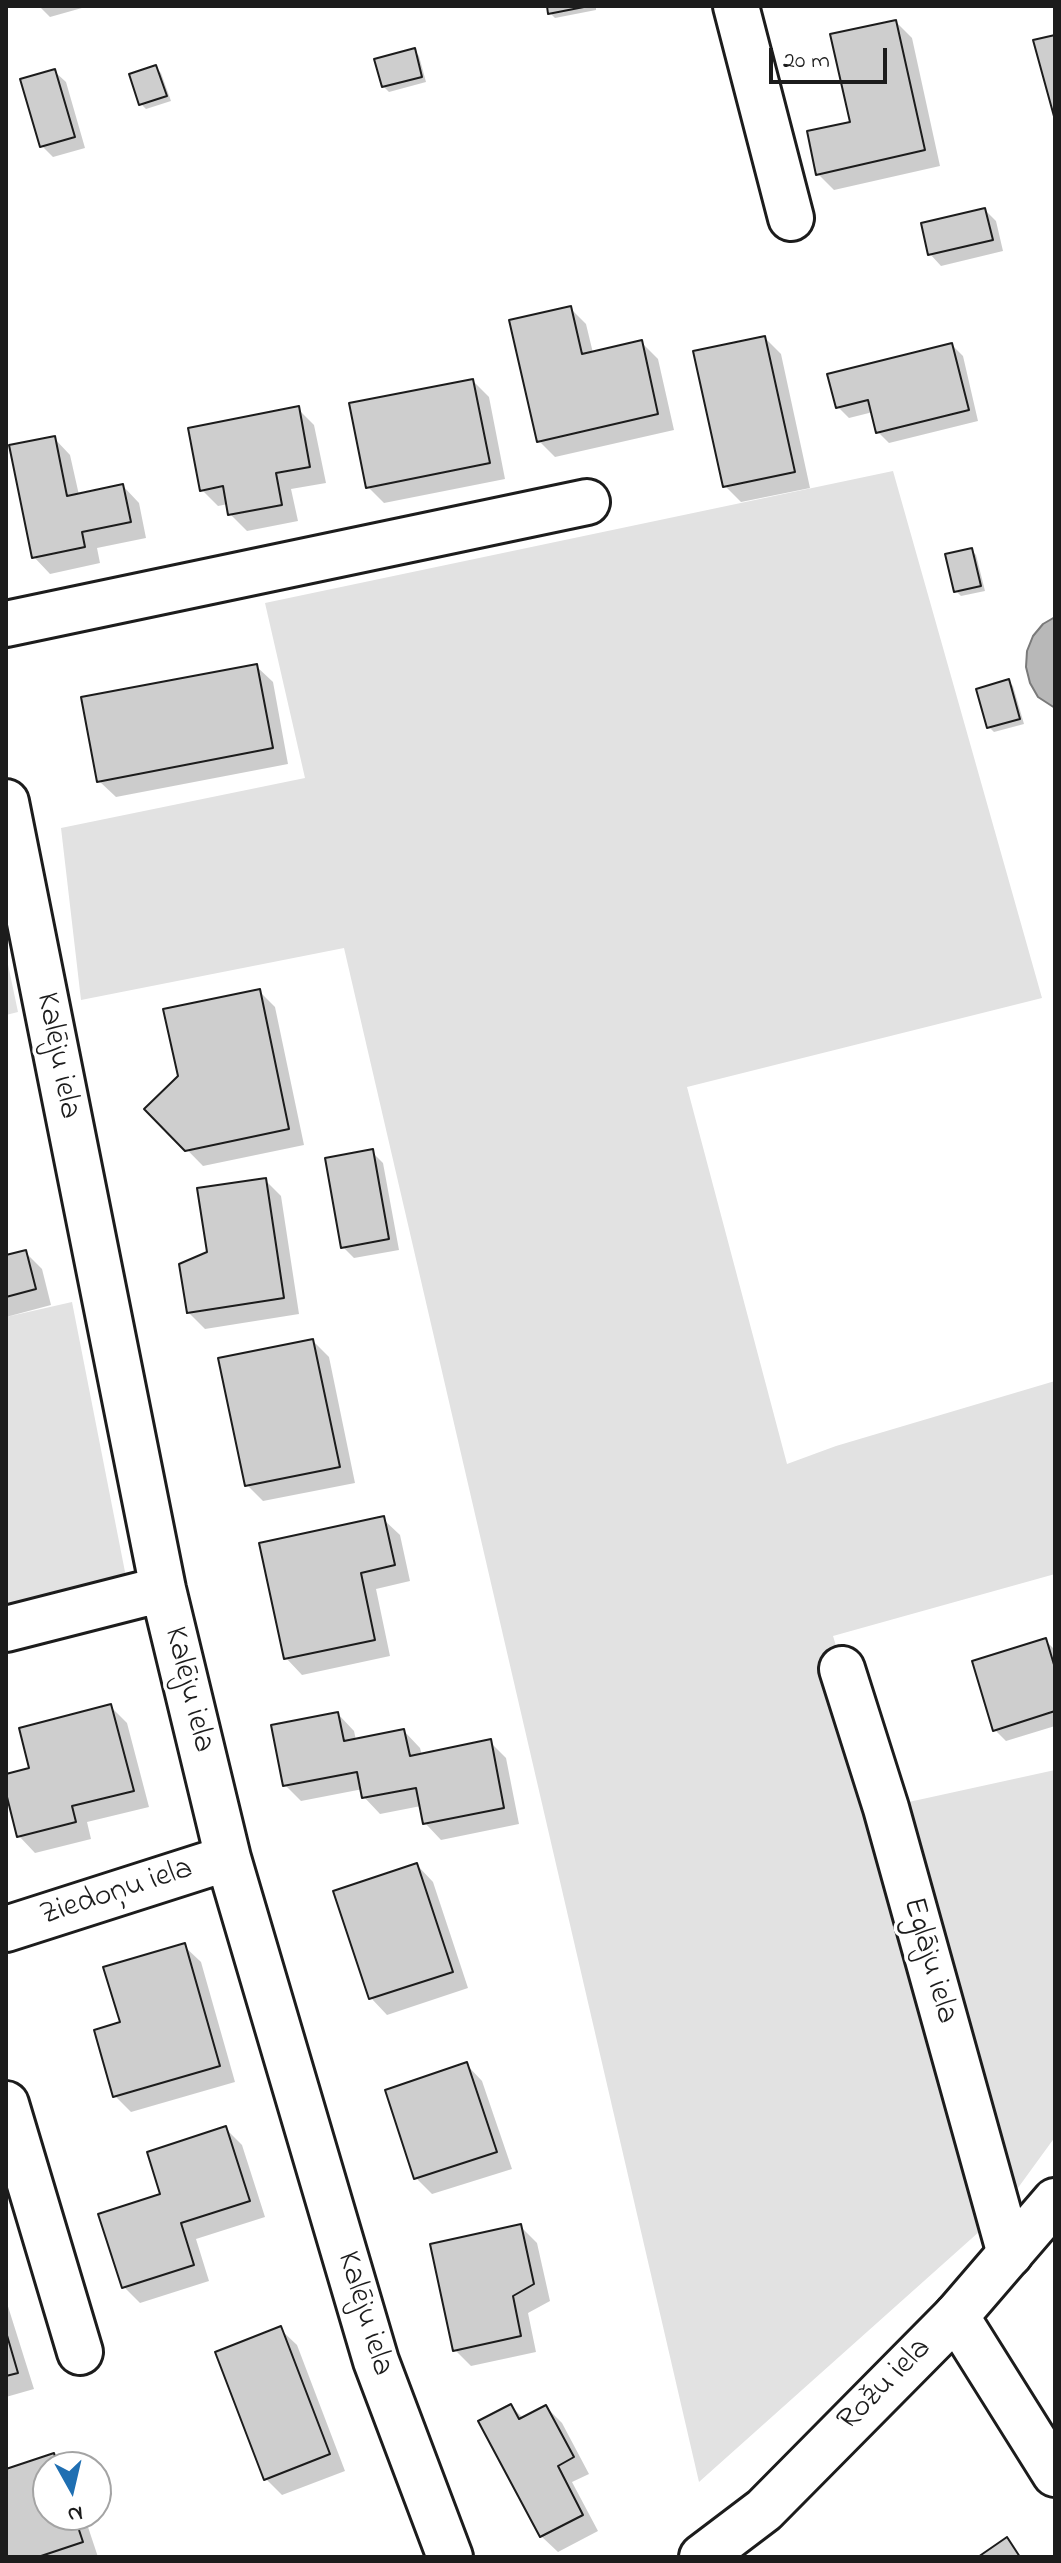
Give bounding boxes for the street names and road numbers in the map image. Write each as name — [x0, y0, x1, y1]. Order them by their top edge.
street label: Kalēju iela — [25, 990, 87, 1122]
street label: Kalēju iela — [153, 1623, 221, 1757]
street label: Ziedoņu iela — [36, 1851, 198, 1937]
street label: Eglāju iela — [892, 1893, 964, 2029]
street label: Kalēju iela — [326, 2247, 400, 2381]
street label: Rožu iela — [831, 2331, 941, 2441]

